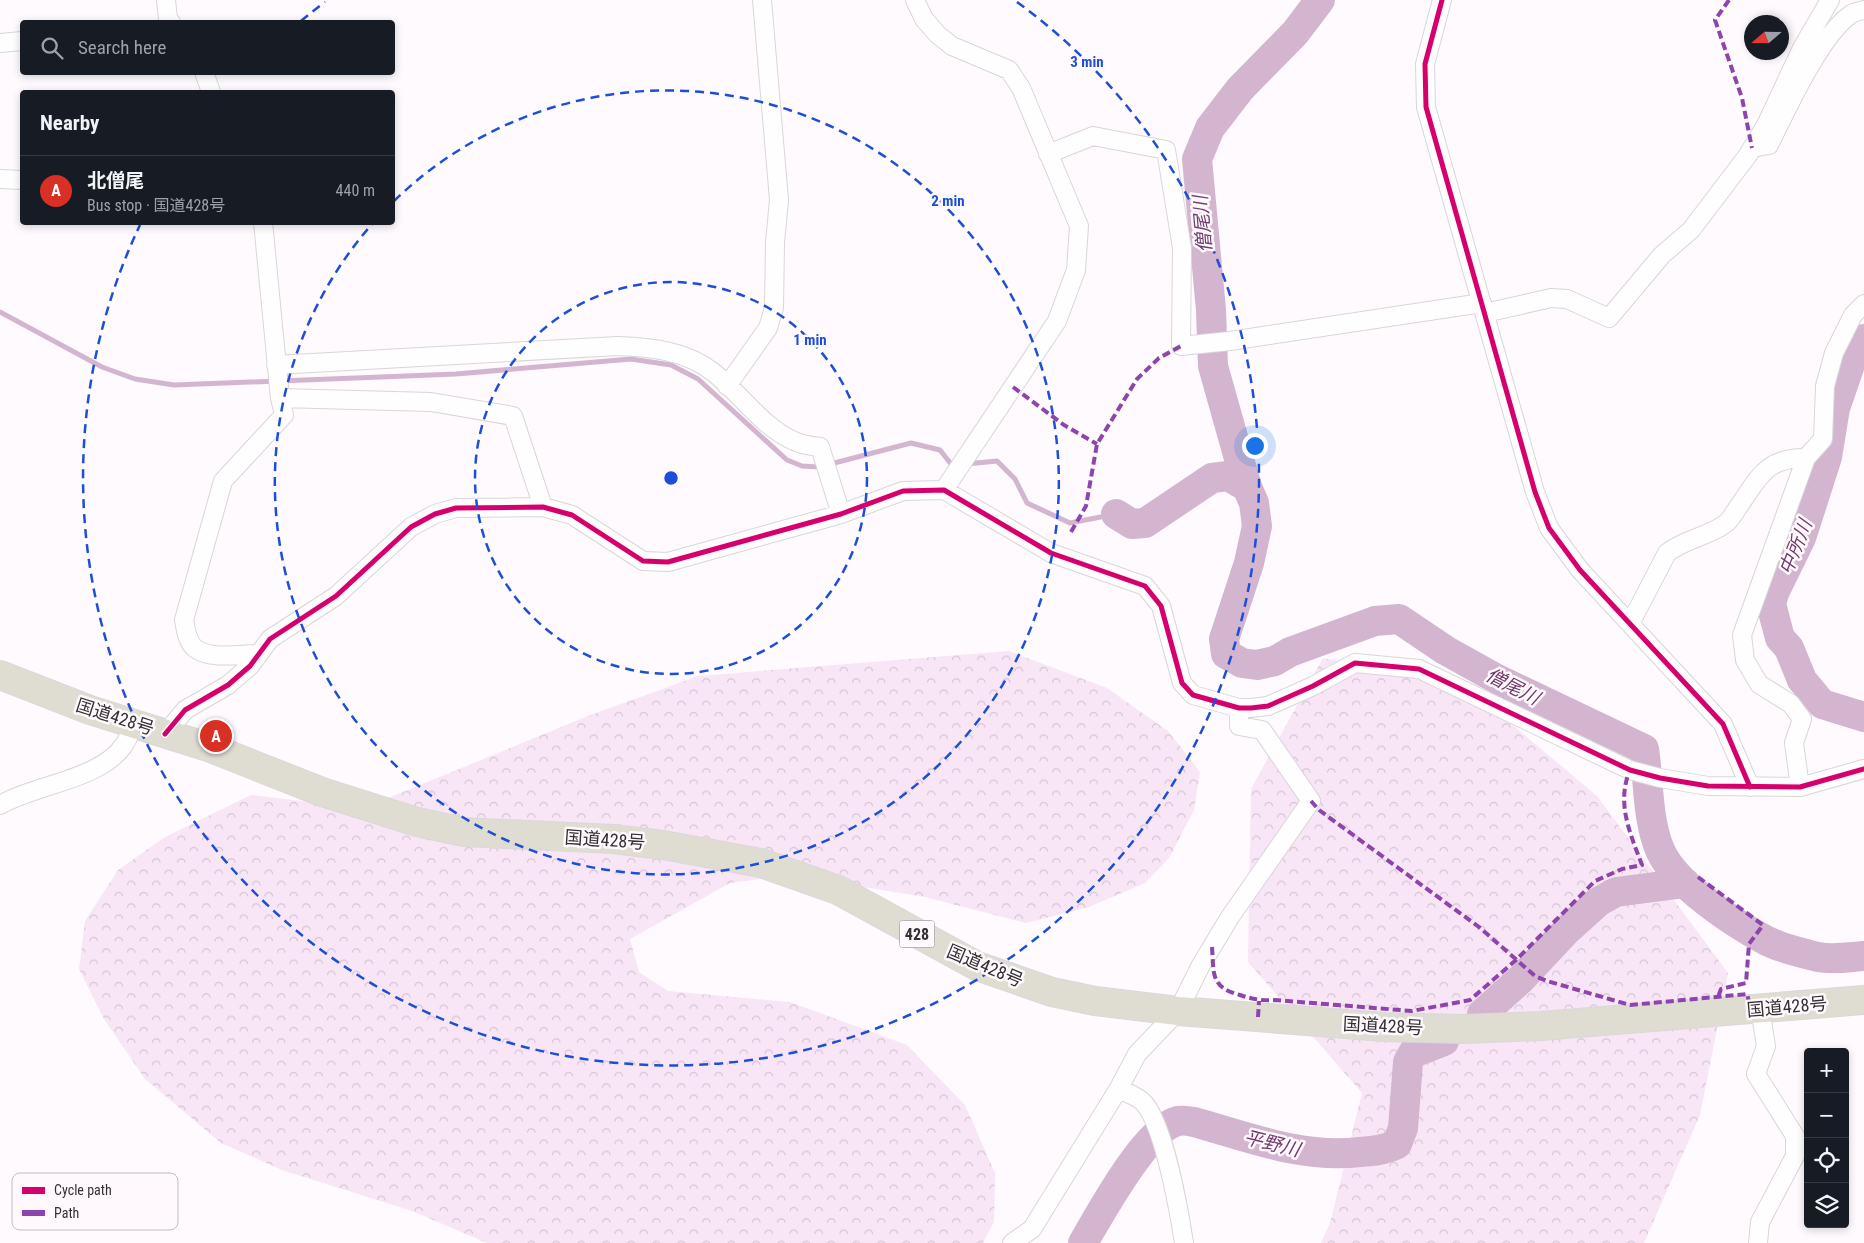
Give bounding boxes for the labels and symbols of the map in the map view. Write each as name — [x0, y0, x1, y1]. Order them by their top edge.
north arrow — [1744, 15, 1789, 60]
text: 3 min — [1070, 53, 1104, 71]
text: 2 min — [931, 192, 965, 210]
water label: 僧尾川 — [1188, 193, 1216, 253]
text: 1 min — [793, 331, 827, 349]
your location — [1242, 433, 1268, 459]
centre of rings — [662, 469, 680, 487]
water label: 中所川 — [1774, 515, 1818, 578]
water label: 僧尾川 — [1482, 663, 1545, 711]
street label: 国道428号 — [74, 694, 157, 739]
pin: A — [200, 717, 232, 755]
street label: 国道428号 — [564, 826, 646, 853]
road number: 428 — [900, 921, 934, 948]
street label: 国道428号 — [944, 940, 1026, 991]
street label: 国道428号 — [1746, 993, 1828, 1020]
street label: 国道428号 — [1342, 1013, 1424, 1038]
water label: 平野川 — [1241, 1125, 1304, 1162]
legend — [12, 1173, 178, 1230]
text: Cycle path — [54, 1182, 112, 1198]
text: Path — [54, 1205, 79, 1221]

